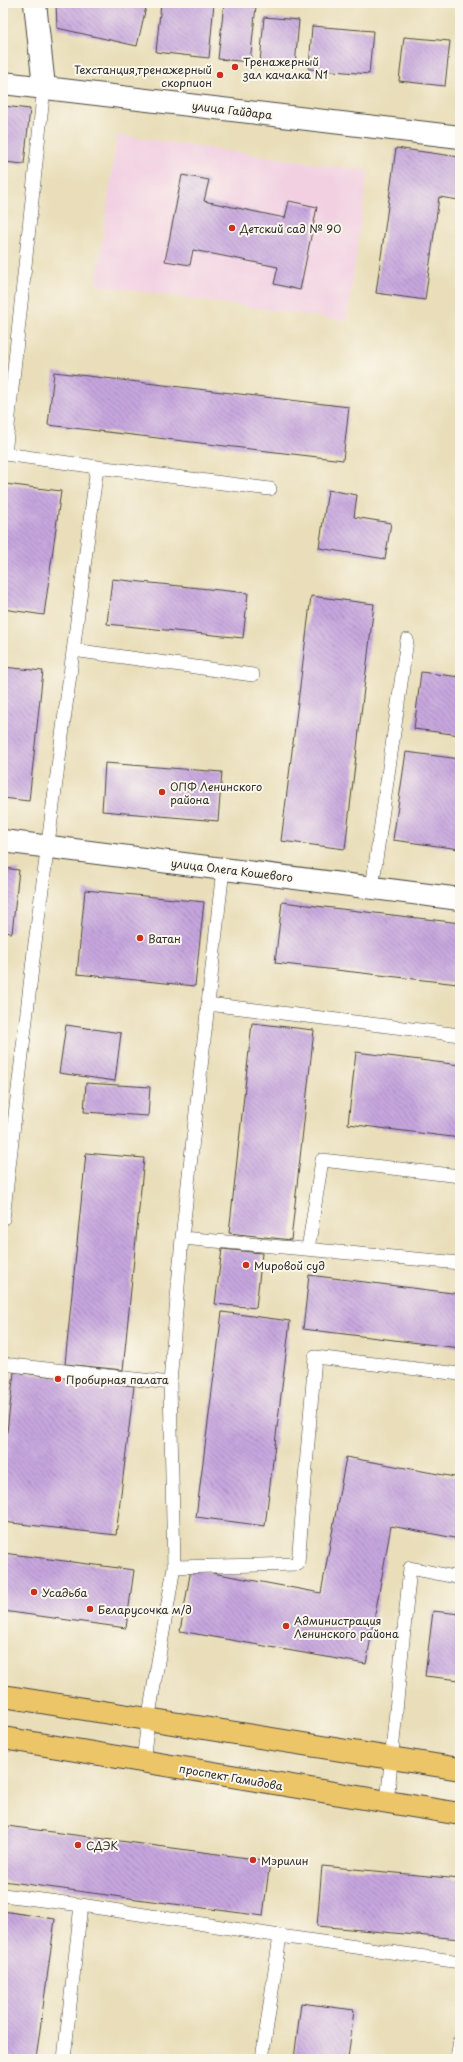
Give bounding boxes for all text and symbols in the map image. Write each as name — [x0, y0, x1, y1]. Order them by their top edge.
place label: Тренажерный зал качалка N1 — [242, 53, 328, 83]
place label: Техстанция,тренажерный скорпион — [74, 61, 212, 91]
marker: Тренажерный зал качалка N1 — [230, 62, 240, 72]
marker: Техстанция,тренажерный скорпион — [215, 70, 225, 80]
street label: улица Гайдара — [191, 97, 273, 123]
place label: Детский сад № 90 — [239, 220, 341, 237]
marker: Детский сад № 90 — [227, 223, 237, 233]
place label: ОПФ Ленинского района — [170, 778, 262, 808]
marker: ОПФ Ленинского района — [157, 787, 167, 797]
street label: улица Олега Кошевого — [170, 854, 294, 886]
place label: Ватан — [148, 930, 181, 947]
marker: Ватан — [135, 933, 145, 943]
place label: Мировой суд — [254, 1257, 325, 1274]
marker: Мировой суд — [241, 1260, 251, 1270]
place label: Пробирная палата — [66, 1371, 169, 1388]
marker: Пробирная палата — [53, 1374, 63, 1384]
place label: Усадьба — [42, 1584, 87, 1601]
marker: Усадьба — [29, 1587, 39, 1597]
place label: Беларусочка м/д — [98, 1601, 192, 1618]
marker: Беларусочка м/д — [85, 1604, 95, 1614]
place label: Администрация Ленинского района — [294, 1612, 399, 1642]
marker: Администрация Ленинского района — [281, 1621, 291, 1631]
street label: проспект Гамидова — [178, 1760, 284, 1795]
place label: СДЭК — [86, 1837, 119, 1854]
marker: СДЭК — [73, 1840, 83, 1850]
place label: Мэрилин — [261, 1852, 308, 1869]
marker: Мэрилин — [248, 1855, 258, 1865]

